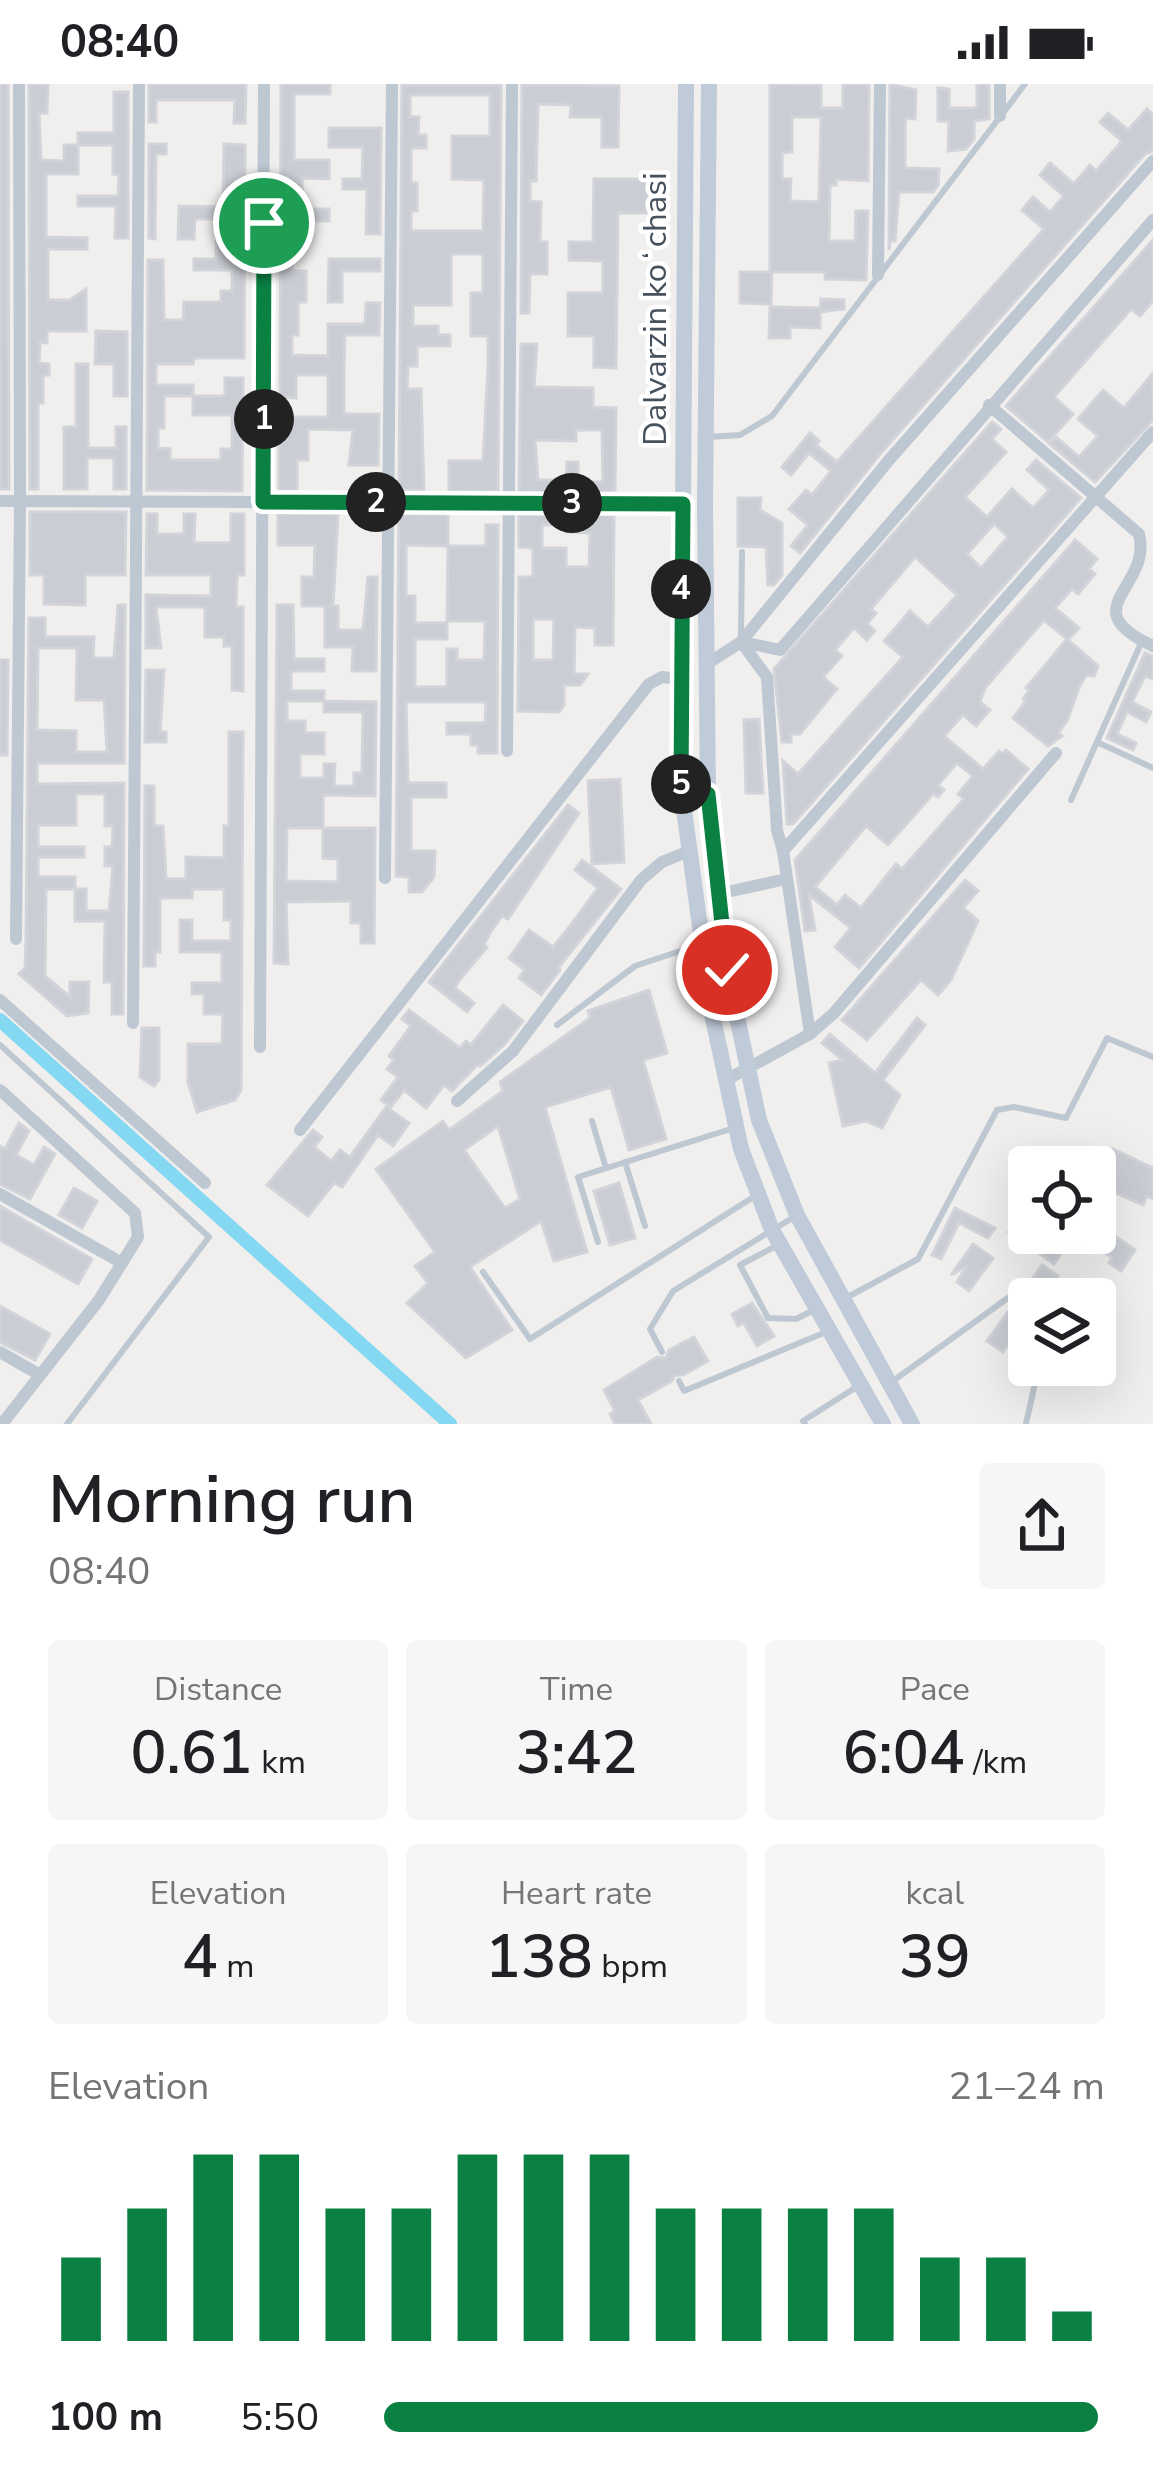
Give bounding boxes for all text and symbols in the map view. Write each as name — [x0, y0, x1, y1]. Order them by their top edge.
text: 08:40 — [60, 12, 179, 73]
pin — [213, 172, 315, 274]
street label: Dalvarzin koʻchasi — [633, 172, 678, 446]
icon: arrive — [231, 190, 297, 256]
pin: 1 — [234, 389, 294, 449]
text: 1 — [254, 396, 274, 441]
pin: 2 — [346, 472, 406, 532]
pin: 3 — [542, 473, 602, 533]
text: 2 — [366, 479, 386, 524]
text: 3 — [562, 480, 582, 525]
pin: 4 — [651, 559, 711, 619]
text: 4 — [671, 566, 691, 611]
pin: 5 — [651, 754, 711, 814]
text: 5 — [671, 761, 691, 806]
pin — [676, 919, 778, 1021]
icon: check — [694, 937, 760, 1003]
map controls — [1008, 1146, 1116, 1386]
button: locate — [1008, 1146, 1116, 1254]
button: layers — [1008, 1278, 1116, 1386]
text: Morning run — [48, 1455, 416, 1545]
button: share — [979, 1463, 1105, 1589]
text: 08:40 — [48, 1545, 151, 1598]
text: Distance — [154, 1667, 282, 1712]
text: Time — [540, 1667, 613, 1712]
text: Pace — [900, 1667, 970, 1712]
text: 0.61 — [130, 1712, 253, 1794]
text: 3:42 — [515, 1712, 638, 1794]
text: 6:04 — [842, 1712, 965, 1794]
text: km — [253, 1740, 306, 1785]
text: /km — [965, 1740, 1027, 1785]
text: Elevation — [150, 1871, 286, 1916]
text: Heart rate — [501, 1871, 652, 1916]
text: kcal — [906, 1871, 964, 1916]
text: 4 — [182, 1916, 218, 1998]
text: 138 — [485, 1916, 593, 1998]
text: 39 — [899, 1916, 971, 1998]
text: m — [218, 1944, 255, 1989]
text: bpm — [593, 1944, 668, 1989]
text: Elevation — [48, 2060, 209, 2113]
text: 21–24 m — [948, 2060, 1105, 2113]
text: 100 m — [48, 2391, 163, 2444]
text: 5:50 — [240, 2391, 319, 2444]

